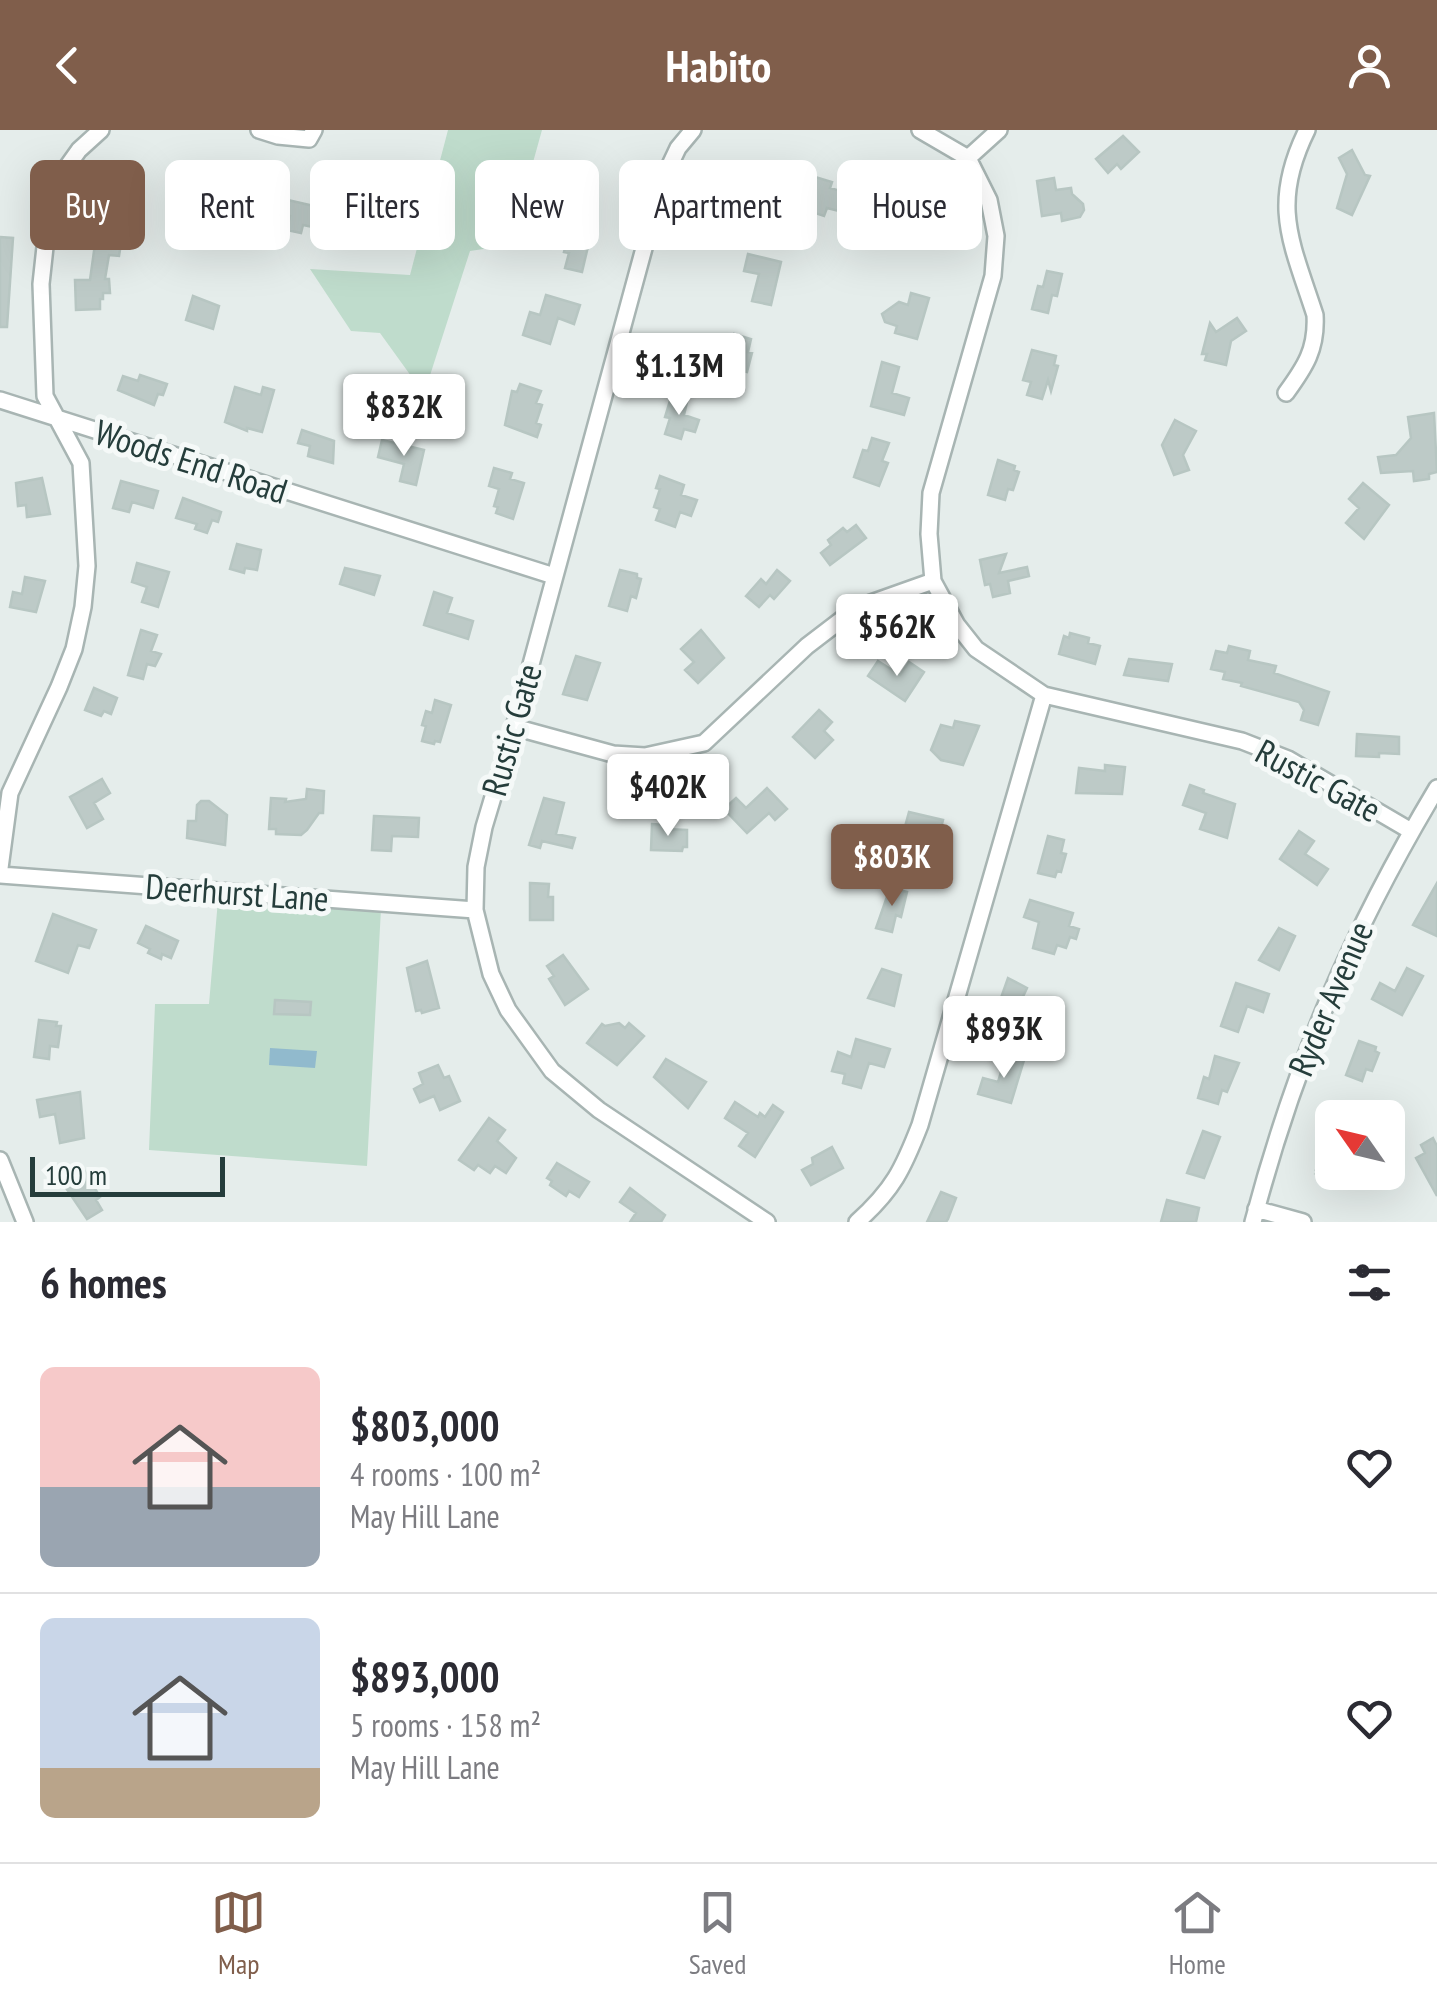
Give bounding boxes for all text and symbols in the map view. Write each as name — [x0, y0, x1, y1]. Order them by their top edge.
text: Habito — [666, 36, 771, 94]
icon: back — [40, 38, 95, 93]
icon: person — [1342, 38, 1397, 93]
chip: Buy — [30, 160, 145, 250]
chip: Rent — [165, 160, 290, 250]
chip: Filters — [310, 160, 455, 250]
chip: New — [475, 160, 599, 250]
chip: Apartment — [619, 160, 817, 250]
chip: House — [837, 160, 982, 250]
pin: $1.13M — [598, 333, 760, 418]
text: $1.13M — [634, 344, 724, 386]
pin: $832K — [334, 374, 474, 459]
text: $832K — [365, 385, 443, 427]
street label: Woods End Road — [89, 408, 293, 514]
pin: $562K — [827, 594, 967, 679]
text: $562K — [858, 605, 936, 647]
street label: Rustic Gate — [470, 658, 552, 801]
street label: Rustic Gate — [1248, 728, 1389, 832]
pin: $402K — [598, 754, 738, 839]
text: $402K — [629, 765, 707, 807]
pin: $803K — [822, 824, 962, 909]
text: $803K — [853, 835, 931, 877]
street label: Deerhurst Lane — [144, 863, 330, 921]
street label: Ryder Avenue — [1277, 914, 1383, 1083]
pin: $893K — [934, 996, 1074, 1081]
text: $893K — [965, 1007, 1043, 1049]
north arrow — [1315, 1100, 1405, 1190]
map controls — [1315, 1100, 1405, 1190]
scale bar — [30, 1152, 225, 1196]
text: 100 m — [45, 1156, 107, 1193]
text: 6 homes — [40, 1255, 167, 1310]
icon: filters — [1342, 1255, 1397, 1310]
text: $803,000 — [350, 1398, 500, 1453]
icon: home — [120, 1407, 240, 1527]
icon: heart — [1342, 1440, 1397, 1495]
text: 4 rooms · 100 m² — [350, 1453, 541, 1495]
text: May Hill Lane — [350, 1495, 500, 1537]
text: $893,000 — [350, 1649, 500, 1704]
icon: home — [120, 1658, 240, 1778]
icon: heart — [1342, 1691, 1397, 1746]
text: 5 rooms · 158 m² — [350, 1704, 541, 1746]
text: May Hill Lane — [350, 1746, 500, 1788]
tab: Map — [211, 1885, 266, 1982]
tab: Saved — [689, 1885, 746, 1982]
tab: Home — [1169, 1885, 1226, 1982]

